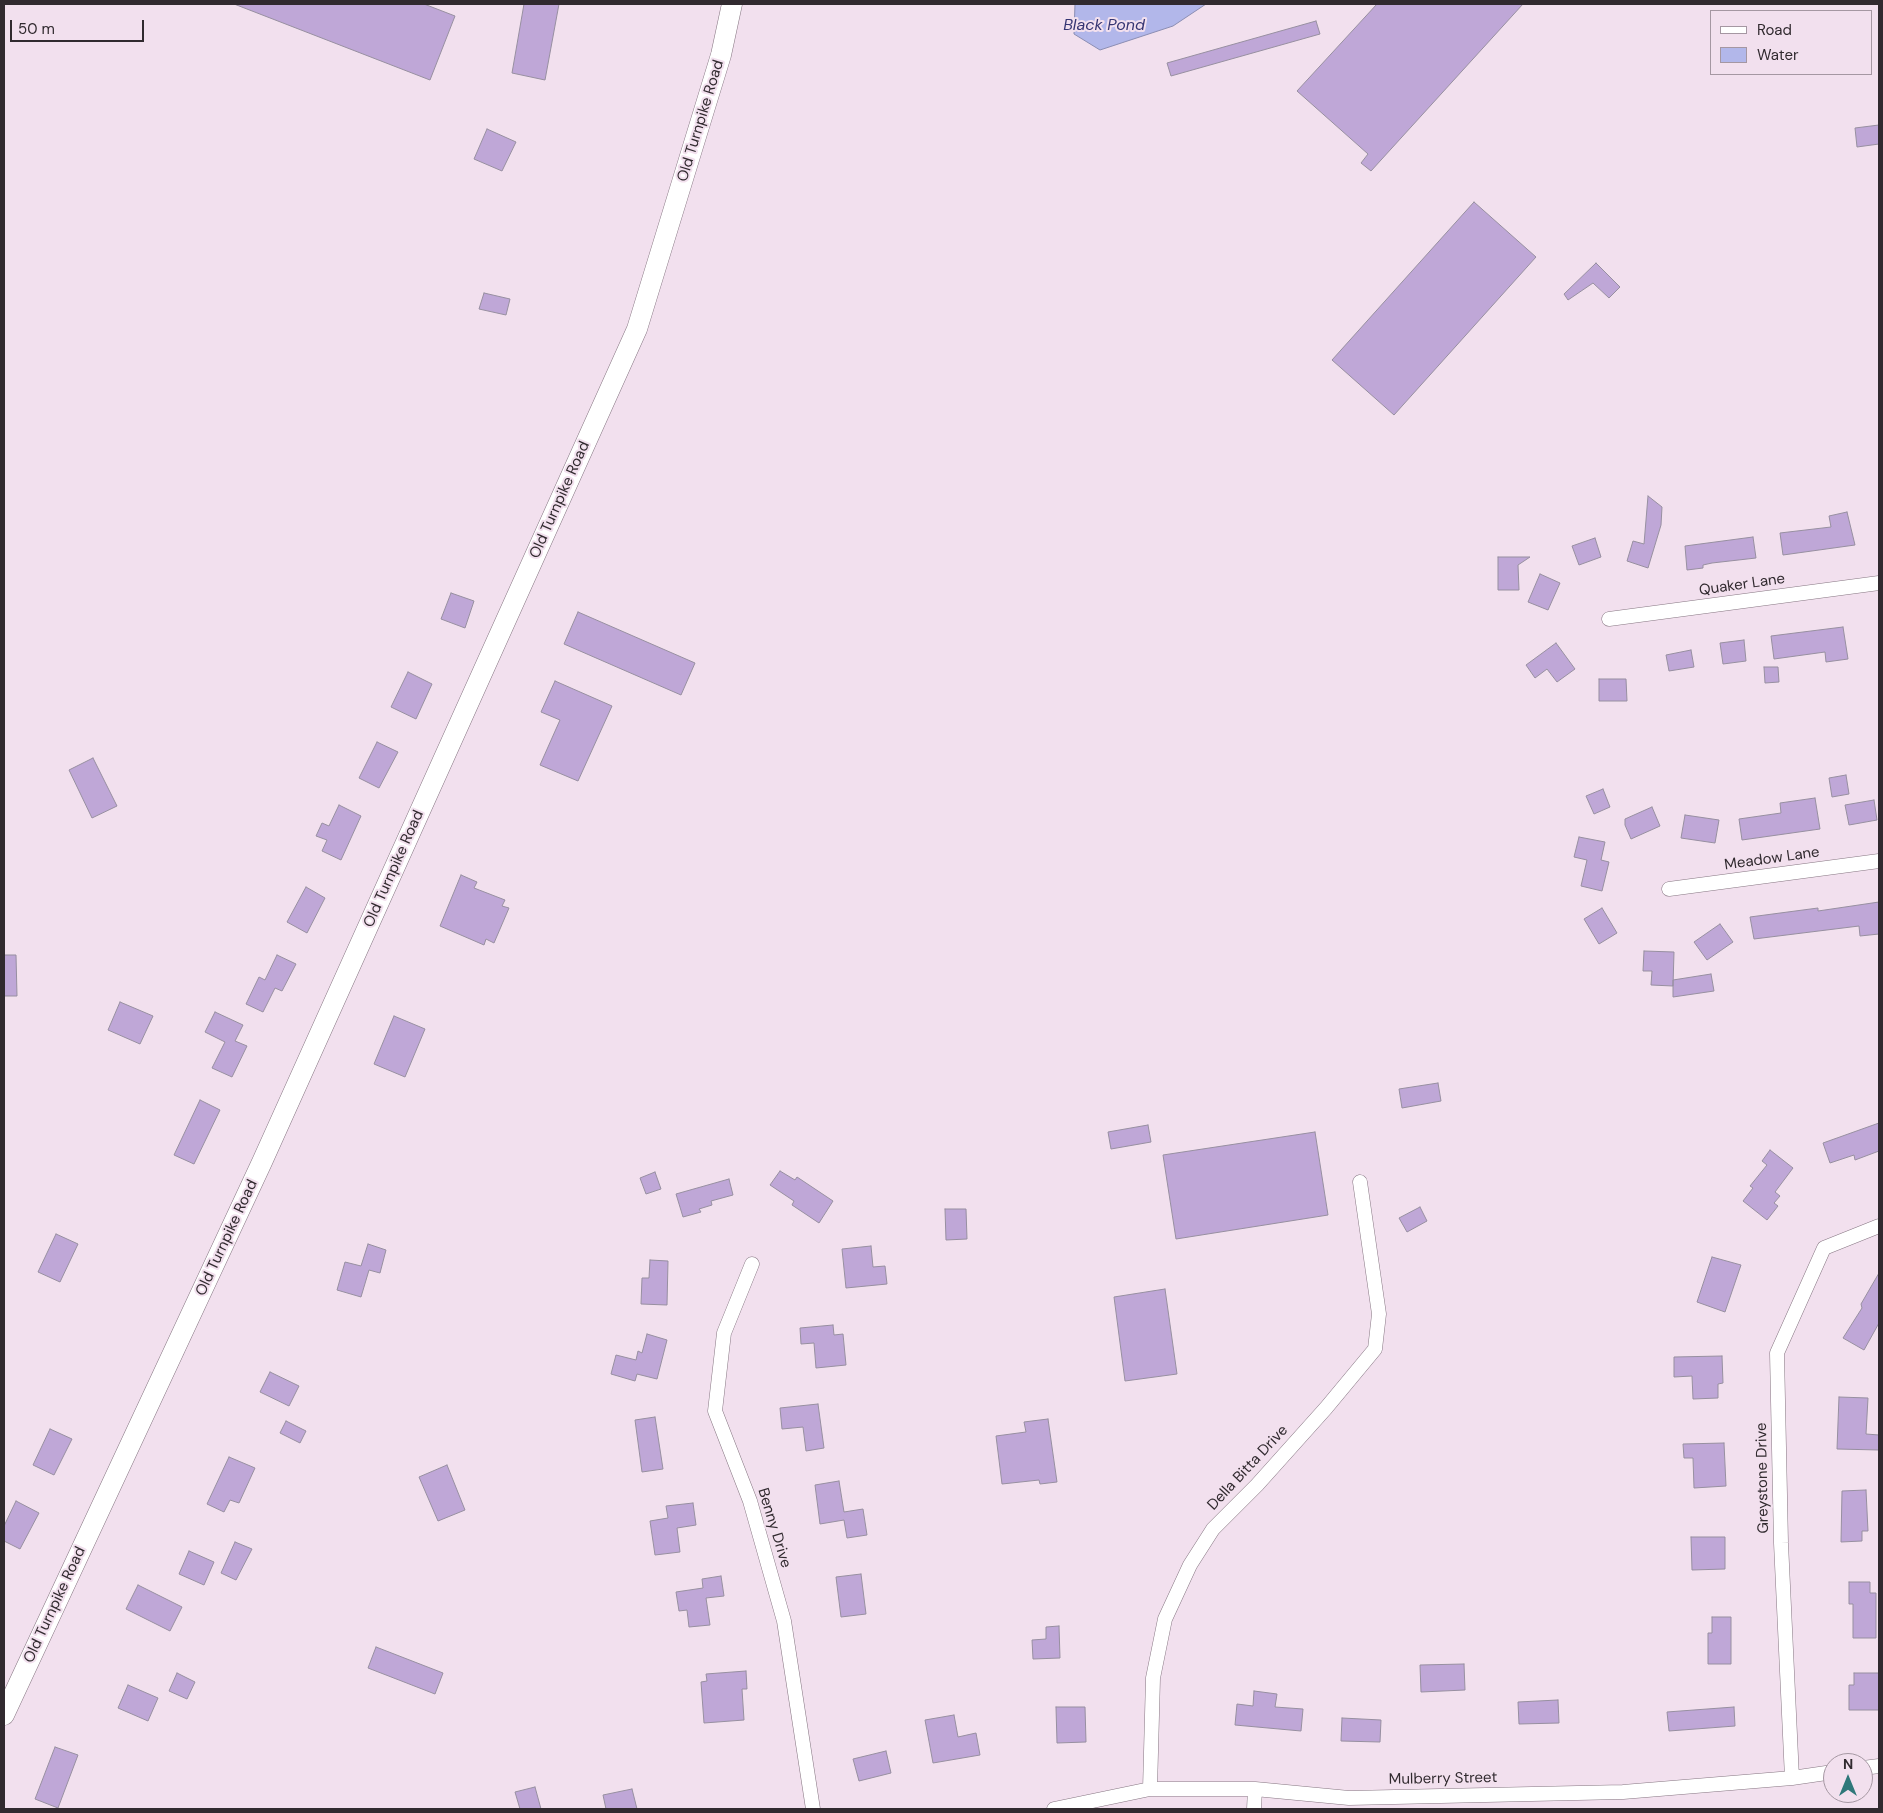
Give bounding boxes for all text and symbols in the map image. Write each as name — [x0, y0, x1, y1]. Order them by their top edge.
scale bar — [12, 10, 146, 42]
legend — [1710, 10, 1873, 75]
water label: Black Pond — [1063, 16, 1145, 36]
text: 50 m — [18, 19, 55, 39]
text: Road — [1757, 20, 1792, 40]
text: Water — [1757, 45, 1798, 65]
street label: Old Turnpike Road — [674, 58, 728, 184]
street label: Old Turnpike Road — [526, 439, 594, 561]
street label: Quaker Lane — [1698, 570, 1786, 600]
street label: Old Turnpike Road — [360, 808, 428, 930]
street label: Meadow Lane — [1723, 843, 1821, 875]
street label: Old Turnpike Road — [192, 1177, 262, 1299]
street label: Della Bitta Drive — [1204, 1422, 1292, 1514]
street label: Greystone Drive — [1753, 1422, 1773, 1534]
street label: Benny Drive — [753, 1486, 795, 1570]
street label: Old Turnpike Road — [20, 1544, 90, 1666]
north arrow — [1823, 1753, 1873, 1803]
text: N — [1843, 1755, 1853, 1773]
street label: Mulberry Street — [1389, 1769, 1497, 1789]

